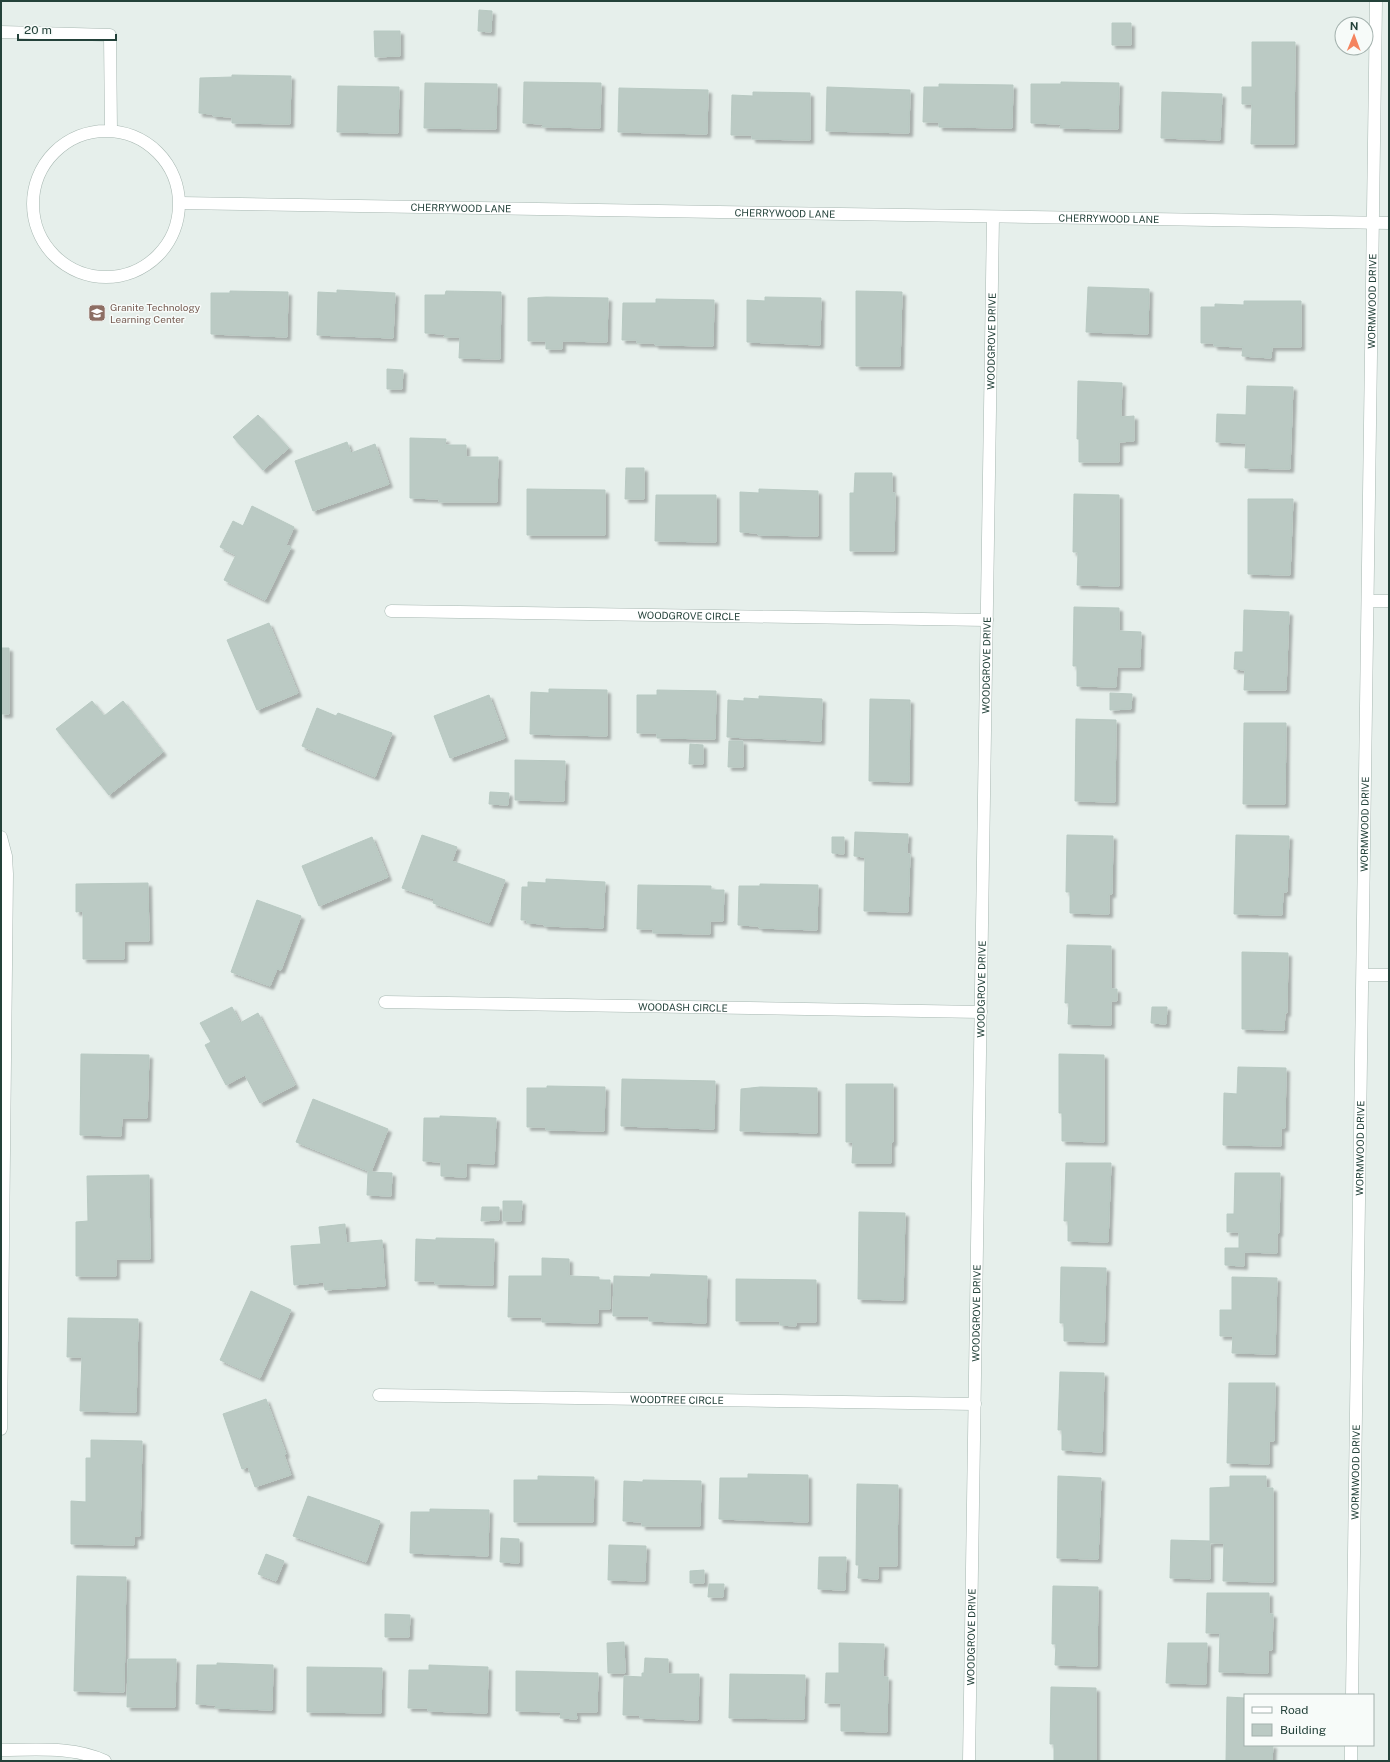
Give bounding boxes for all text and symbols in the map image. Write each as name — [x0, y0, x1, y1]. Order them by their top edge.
scale bar — [18, 16, 116, 42]
north arrow — [1334, 16, 1374, 56]
text: N — [1350, 20, 1359, 32]
text: 20 m — [24, 23, 52, 37]
street label: CHERRYWOOD LANE — [410, 201, 512, 214]
street label: CHERRYWOOD LANE — [734, 206, 835, 220]
street label: CHERRYWOOD LANE — [1058, 212, 1159, 225]
street label: WORMWOOD DRIVE — [1365, 253, 1378, 349]
street label: WOODGROVE DRIVE — [984, 293, 998, 390]
place label: Granite Technology Learning Center — [110, 301, 201, 325]
school or university icon: Granite Technology Learning Center — [87, 303, 107, 323]
street label: WOODGROVE CIRCLE — [637, 609, 740, 622]
street label: WOODGROVE DRIVE — [979, 617, 993, 714]
street label: WORMWOOD DRIVE — [1358, 776, 1371, 872]
street label: WOODGROVE DRIVE — [974, 940, 988, 1038]
street label: WOODASH CIRCLE — [638, 1000, 728, 1014]
street label: WORMWOOD DRIVE — [1353, 1100, 1366, 1196]
street label: WOODGROVE DRIVE — [969, 1264, 983, 1362]
street label: WOODTREE CIRCLE — [630, 1393, 724, 1406]
street label: WORMWOOD DRIVE — [1348, 1424, 1362, 1520]
street label: WOODGROVE DRIVE — [964, 1588, 978, 1686]
legend — [1244, 1694, 1374, 1746]
text: Road — [1280, 1703, 1308, 1717]
text: Building — [1280, 1723, 1326, 1737]

